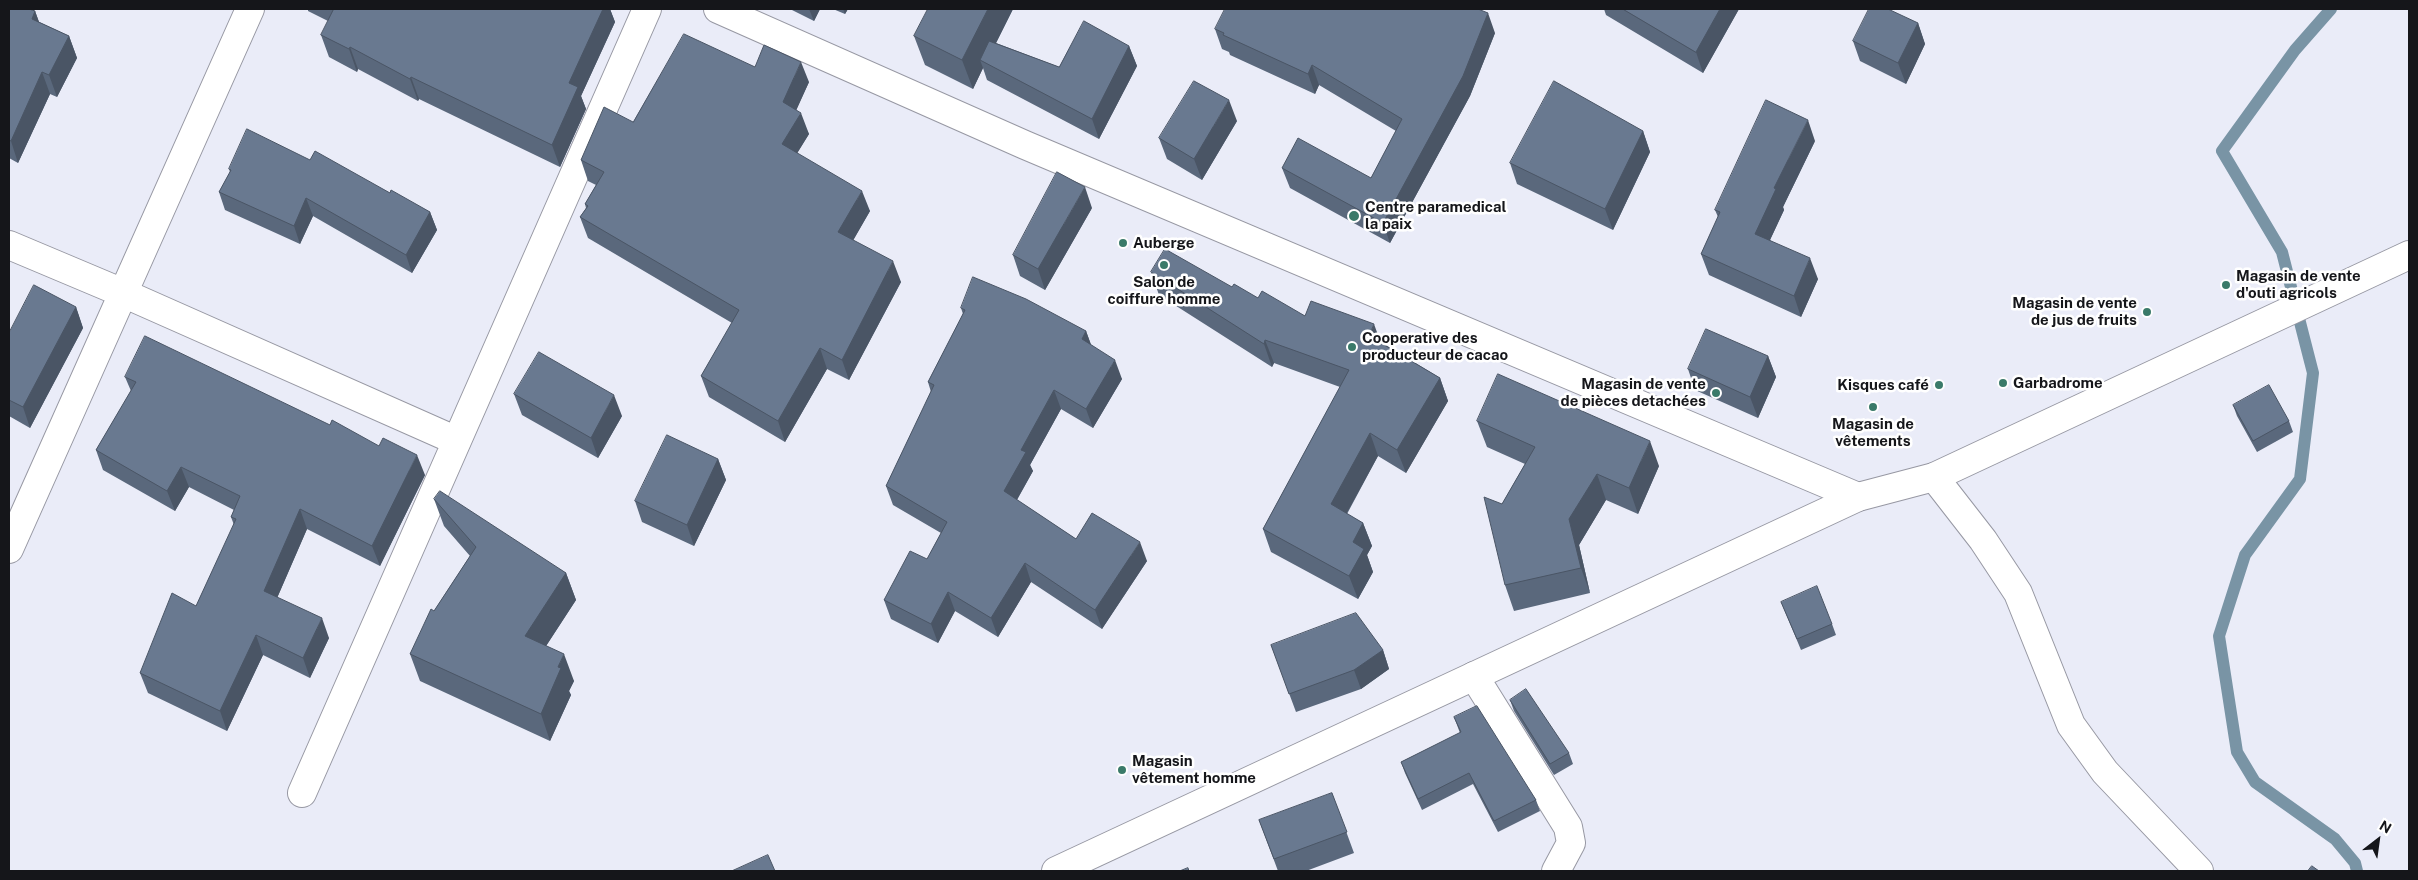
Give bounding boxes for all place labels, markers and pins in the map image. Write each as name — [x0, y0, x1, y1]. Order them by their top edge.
place label: Centre paramedical la paix — [1365, 198, 1506, 233]
marker: Centre paramedical la paix — [1347, 209, 1361, 223]
place label: Auberge — [1133, 234, 1194, 252]
marker: Auberge — [1117, 237, 1129, 249]
marker: Salon de coiffure homme — [1158, 259, 1170, 271]
place label: Magasin de vente d'outi agricols — [2236, 267, 2361, 302]
place label: Salon de coiffure homme — [1108, 273, 1220, 308]
marker: Magasin de vente d'outi agricols — [2220, 279, 2232, 291]
place label: Magasin de vente de jus de fruits — [2012, 294, 2137, 329]
marker: Magasin de vente de jus de fruits — [2141, 306, 2153, 318]
place label: Cooperative des producteur de cacao — [1362, 329, 1508, 364]
marker: Cooperative des producteur de cacao — [1346, 341, 1358, 353]
place label: Garbadrome — [2013, 374, 2103, 392]
place label: Magasin de vente de pièces detachées — [1561, 375, 1706, 410]
place label: Kisques café — [1837, 376, 1929, 394]
marker: Garbadrome — [1997, 377, 2009, 389]
marker: Kisques café — [1933, 379, 1945, 391]
marker: Magasin de vente de pièces detachées — [1710, 387, 1722, 399]
marker: Magasin de vêtements — [1867, 401, 1879, 413]
place label: Magasin de vêtements — [1832, 415, 1914, 450]
place label: Magasin vêtement homme — [1132, 752, 1256, 787]
marker: Magasin vêtement homme — [1116, 764, 1128, 776]

